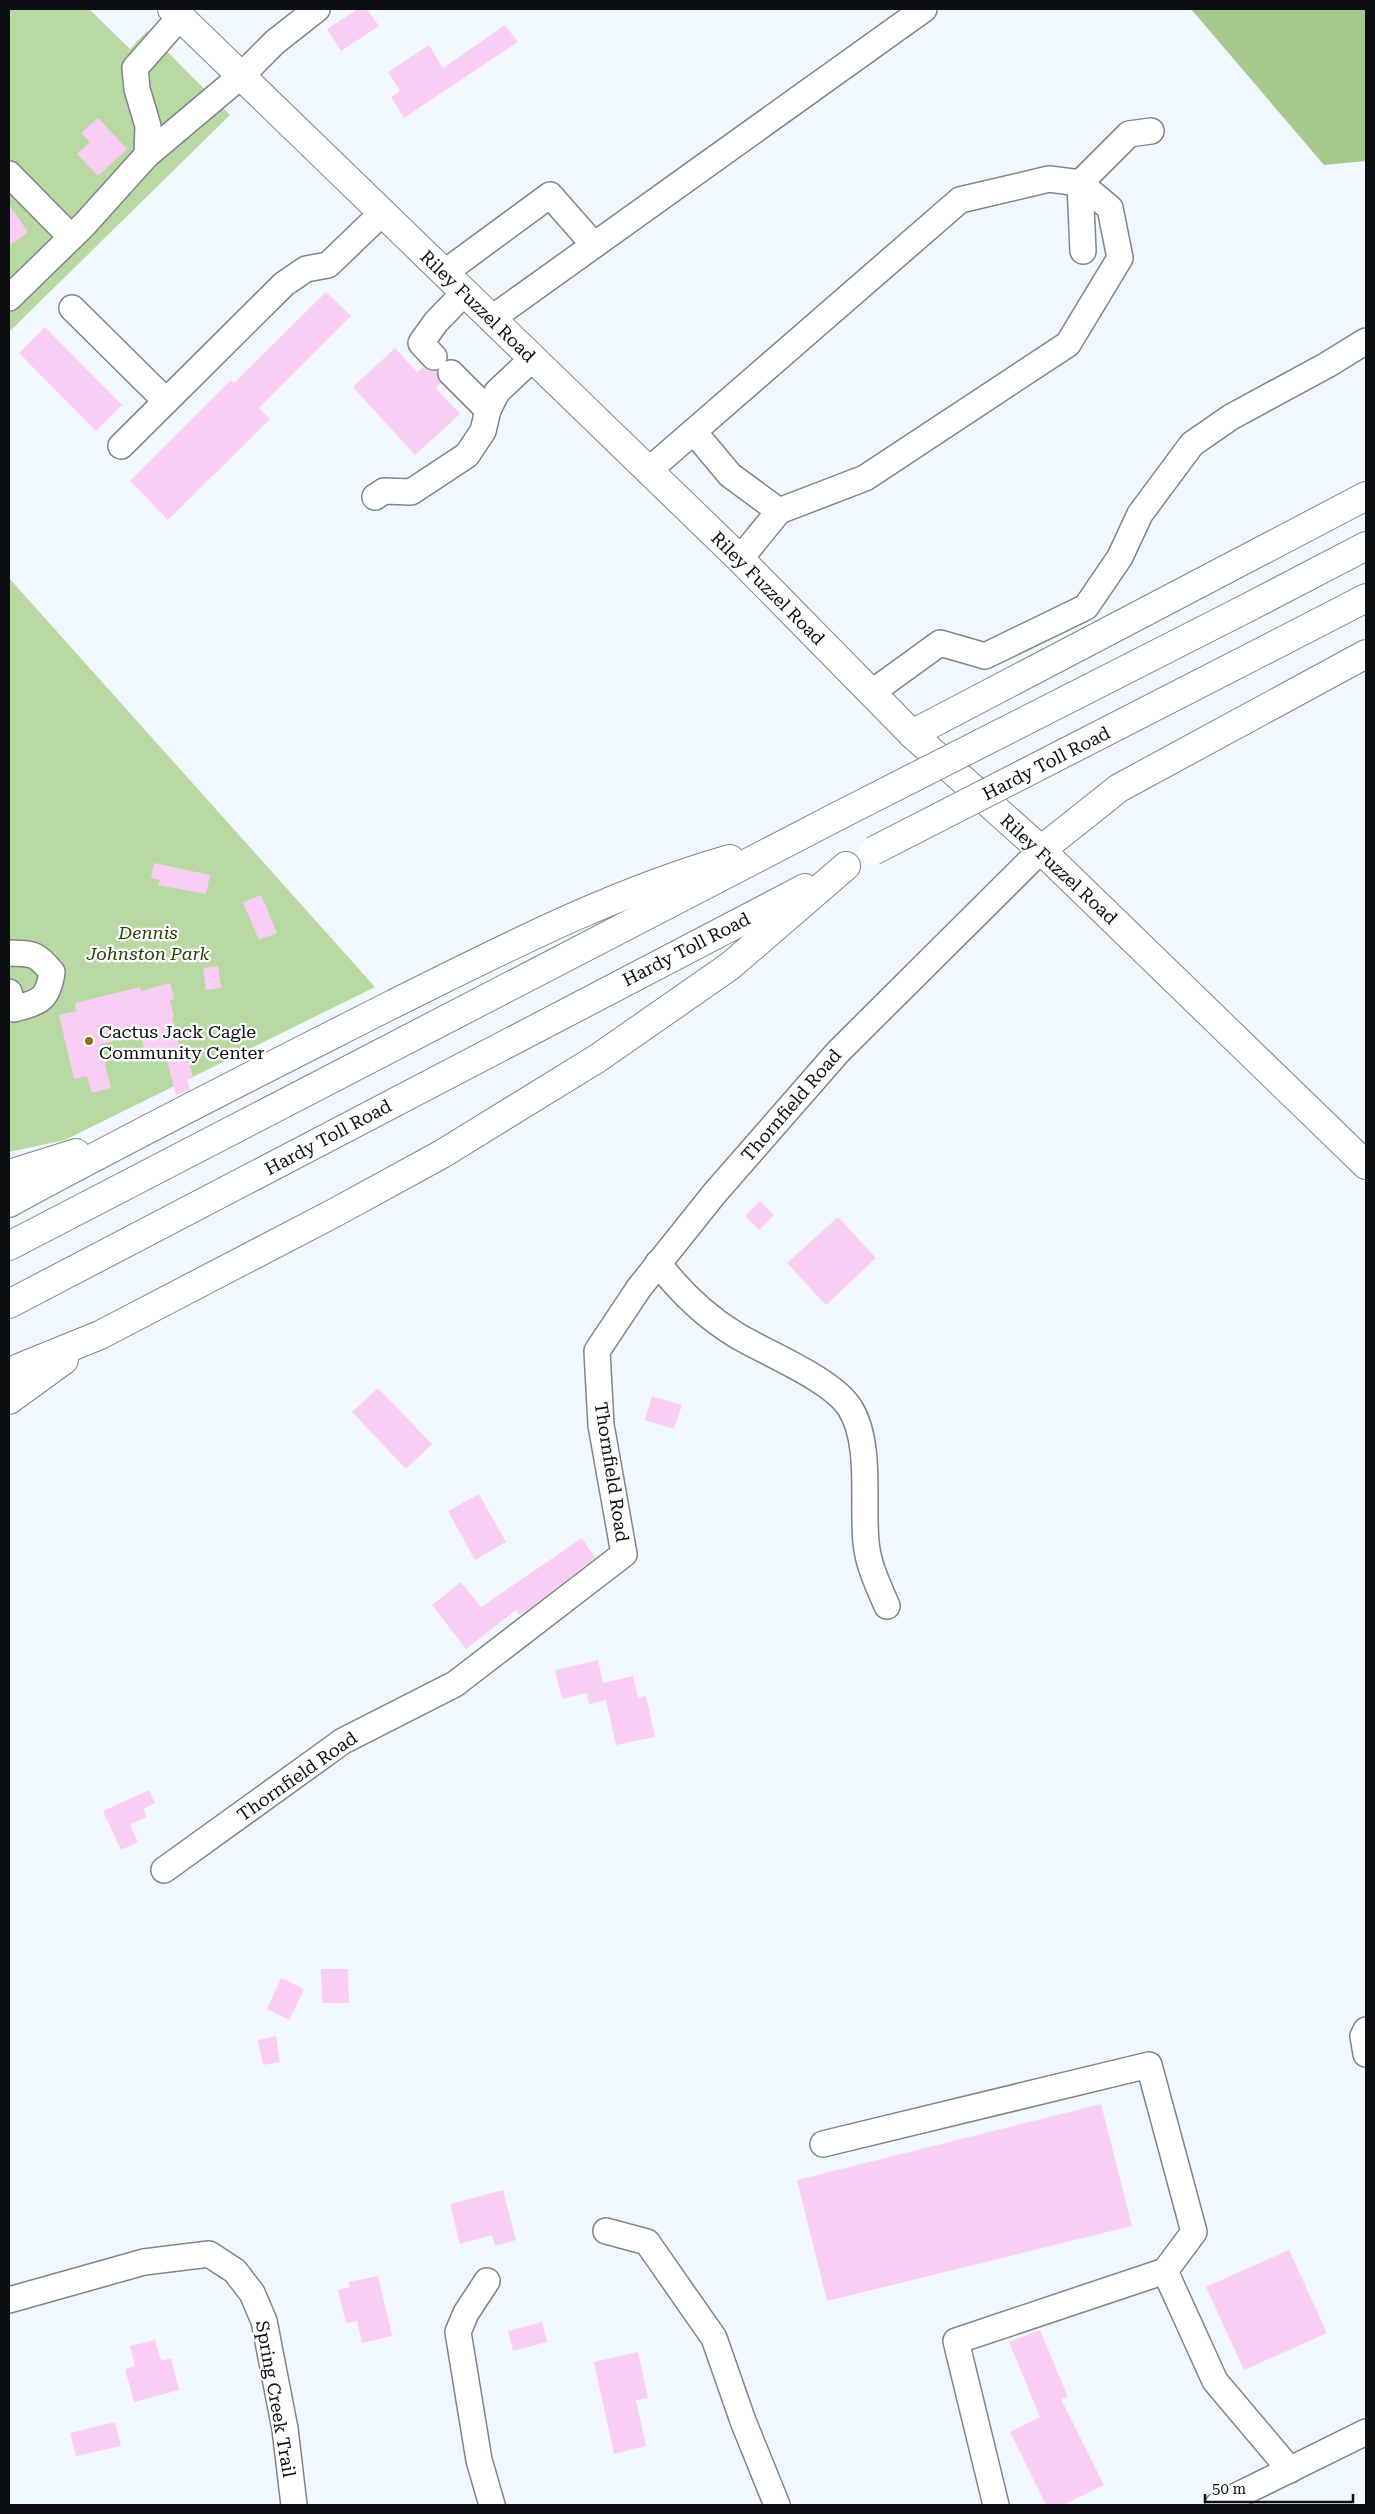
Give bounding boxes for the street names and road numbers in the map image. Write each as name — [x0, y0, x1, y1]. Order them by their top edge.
street label: Riley Fuzzel Road — [416, 246, 540, 367]
street label: Riley Fuzzel Road — [707, 527, 829, 649]
street label: Hardy Toll Road — [979, 722, 1114, 804]
street label: Riley Fuzzel Road — [996, 810, 1122, 929]
street label: Hardy Toll Road — [619, 908, 754, 990]
street label: Thornfield Road — [737, 1044, 846, 1165]
street label: Hardy Toll Road — [261, 1095, 395, 1179]
street label: Thornfield Road — [591, 1400, 634, 1544]
street label: Thornfield Road — [233, 1727, 361, 1825]
street label: Spring Creek Trail — [252, 2319, 300, 2479]

